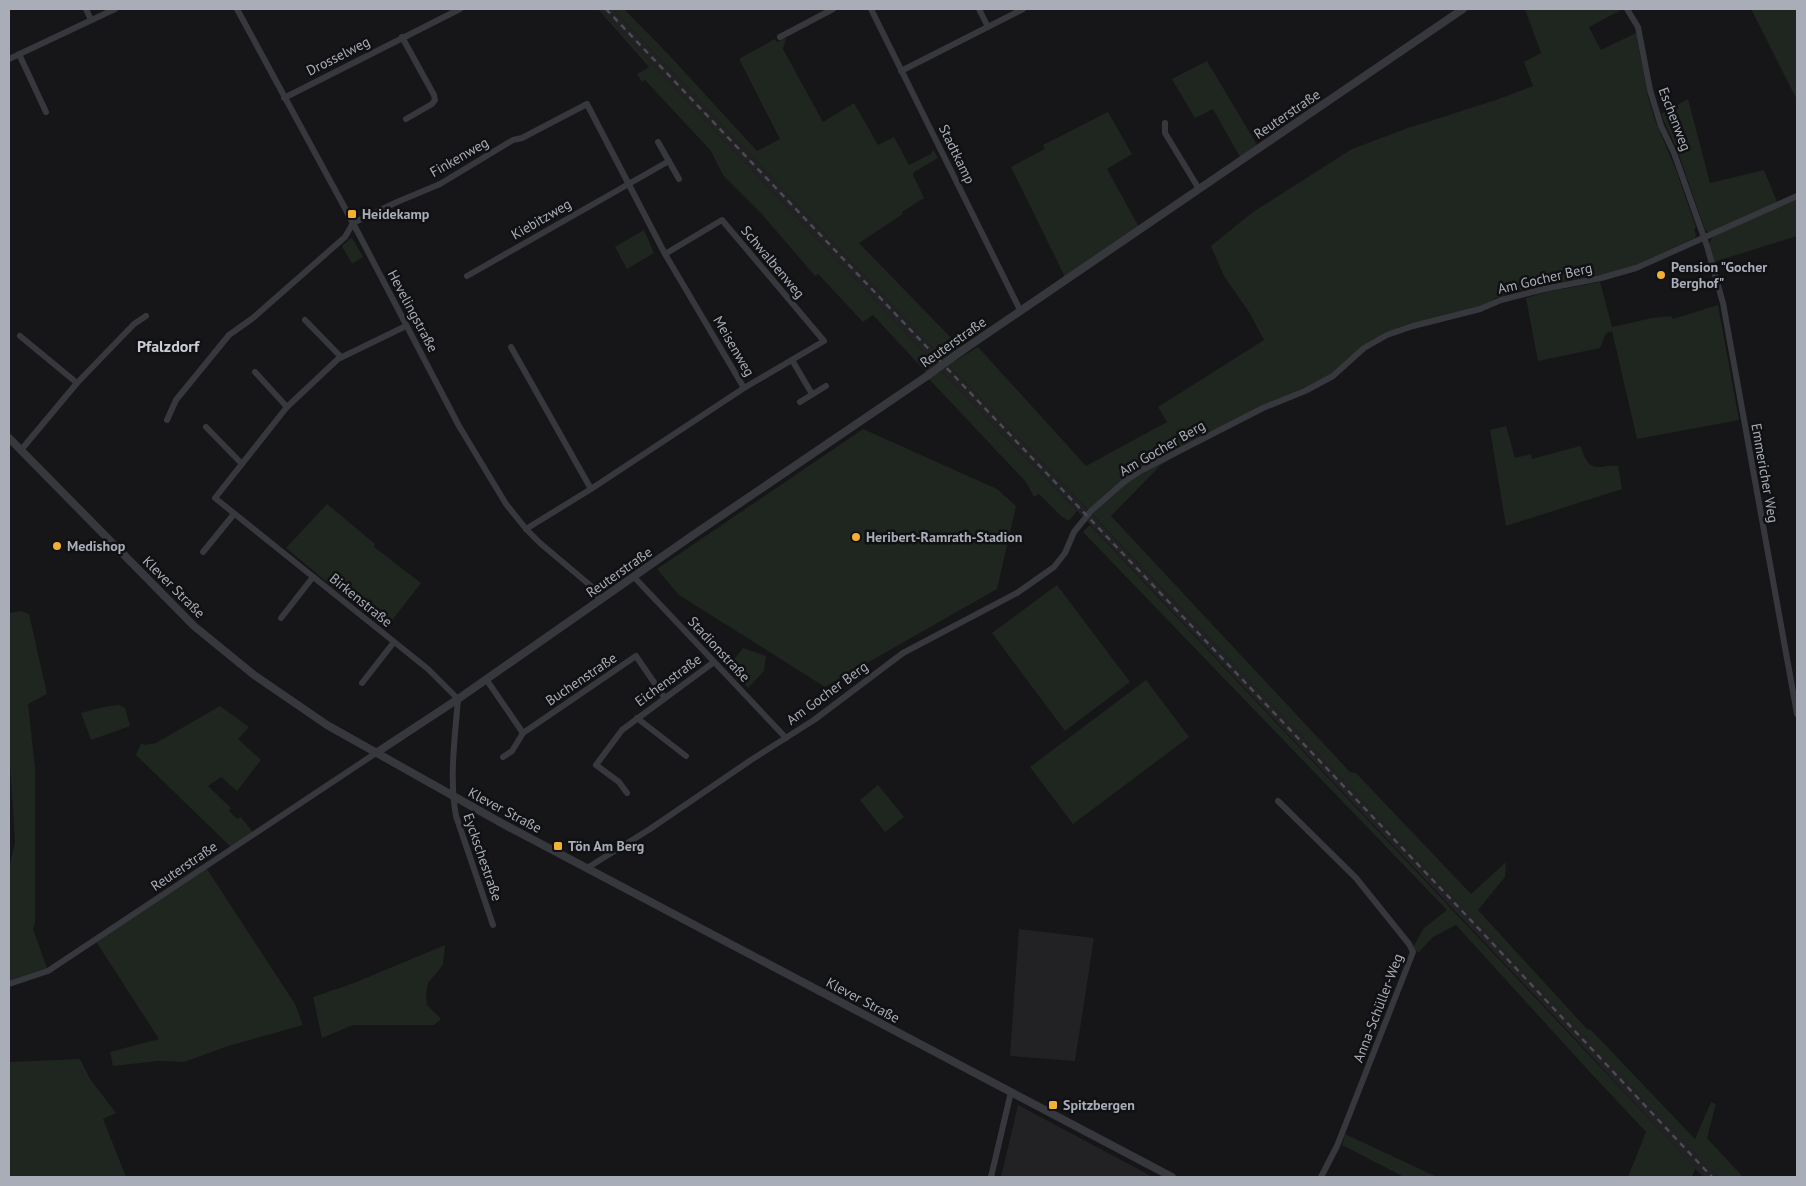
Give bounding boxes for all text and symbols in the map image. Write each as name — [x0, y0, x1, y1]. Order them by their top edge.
street label: Drosselweg — [303, 32, 373, 80]
street label: Reuterstraße — [1250, 85, 1324, 143]
street label: Eschenweg — [1655, 85, 1695, 153]
street label: Stadtkamp — [935, 121, 979, 187]
street label: Finkenweg — [427, 133, 491, 181]
street label: Kiebitzweg — [508, 195, 574, 243]
place label: Heidekamp — [362, 205, 430, 223]
marker: Heidekamp — [346, 208, 358, 220]
street label: Schwalbenweg — [737, 222, 809, 302]
street label: Am Gocher Berg — [1496, 258, 1594, 298]
place label: Pension "Gocher Berghof" — [1671, 258, 1767, 292]
street label: Hevelingstraße — [384, 267, 442, 355]
marker: Pension "Gocher Berghof" — [1655, 269, 1667, 281]
street label: Meisenweg — [709, 312, 759, 380]
street label: Reuterstraße — [916, 313, 990, 371]
district label: Pfalzdorf — [137, 336, 200, 356]
street label: Am Gocher Berg — [1116, 416, 1208, 480]
street label: Emmericher Weg — [1747, 422, 1783, 524]
place label: Heribert-Ramrath-Stadion — [866, 528, 1022, 546]
marker: Heribert-Ramrath-Stadion — [850, 531, 862, 543]
place label: Medishop — [67, 537, 126, 555]
marker: Medishop — [51, 540, 63, 552]
street label: Reuterstraße — [582, 543, 656, 601]
street label: Klever Straße — [139, 552, 209, 622]
street label: Birkenstraße — [326, 569, 396, 631]
street label: Stadionstraße — [684, 612, 754, 686]
street label: Buchenstraße — [542, 649, 620, 709]
street label: Eichenstraße — [631, 650, 705, 710]
street label: Am Gocher Berg — [783, 657, 871, 729]
street label: Klever Straße — [465, 783, 545, 837]
street label: Eyckschestraße — [460, 811, 506, 903]
street label: Reuterstraße — [147, 837, 221, 895]
place label: Tön Am Berg — [568, 837, 644, 855]
marker: Tön Am Berg — [552, 840, 564, 852]
street label: Anna-Schüller-Weg — [1349, 951, 1407, 1065]
street label: Klever Straße — [823, 973, 903, 1027]
place label: Spitzbergen — [1063, 1096, 1135, 1114]
marker: Spitzbergen — [1047, 1099, 1059, 1111]

